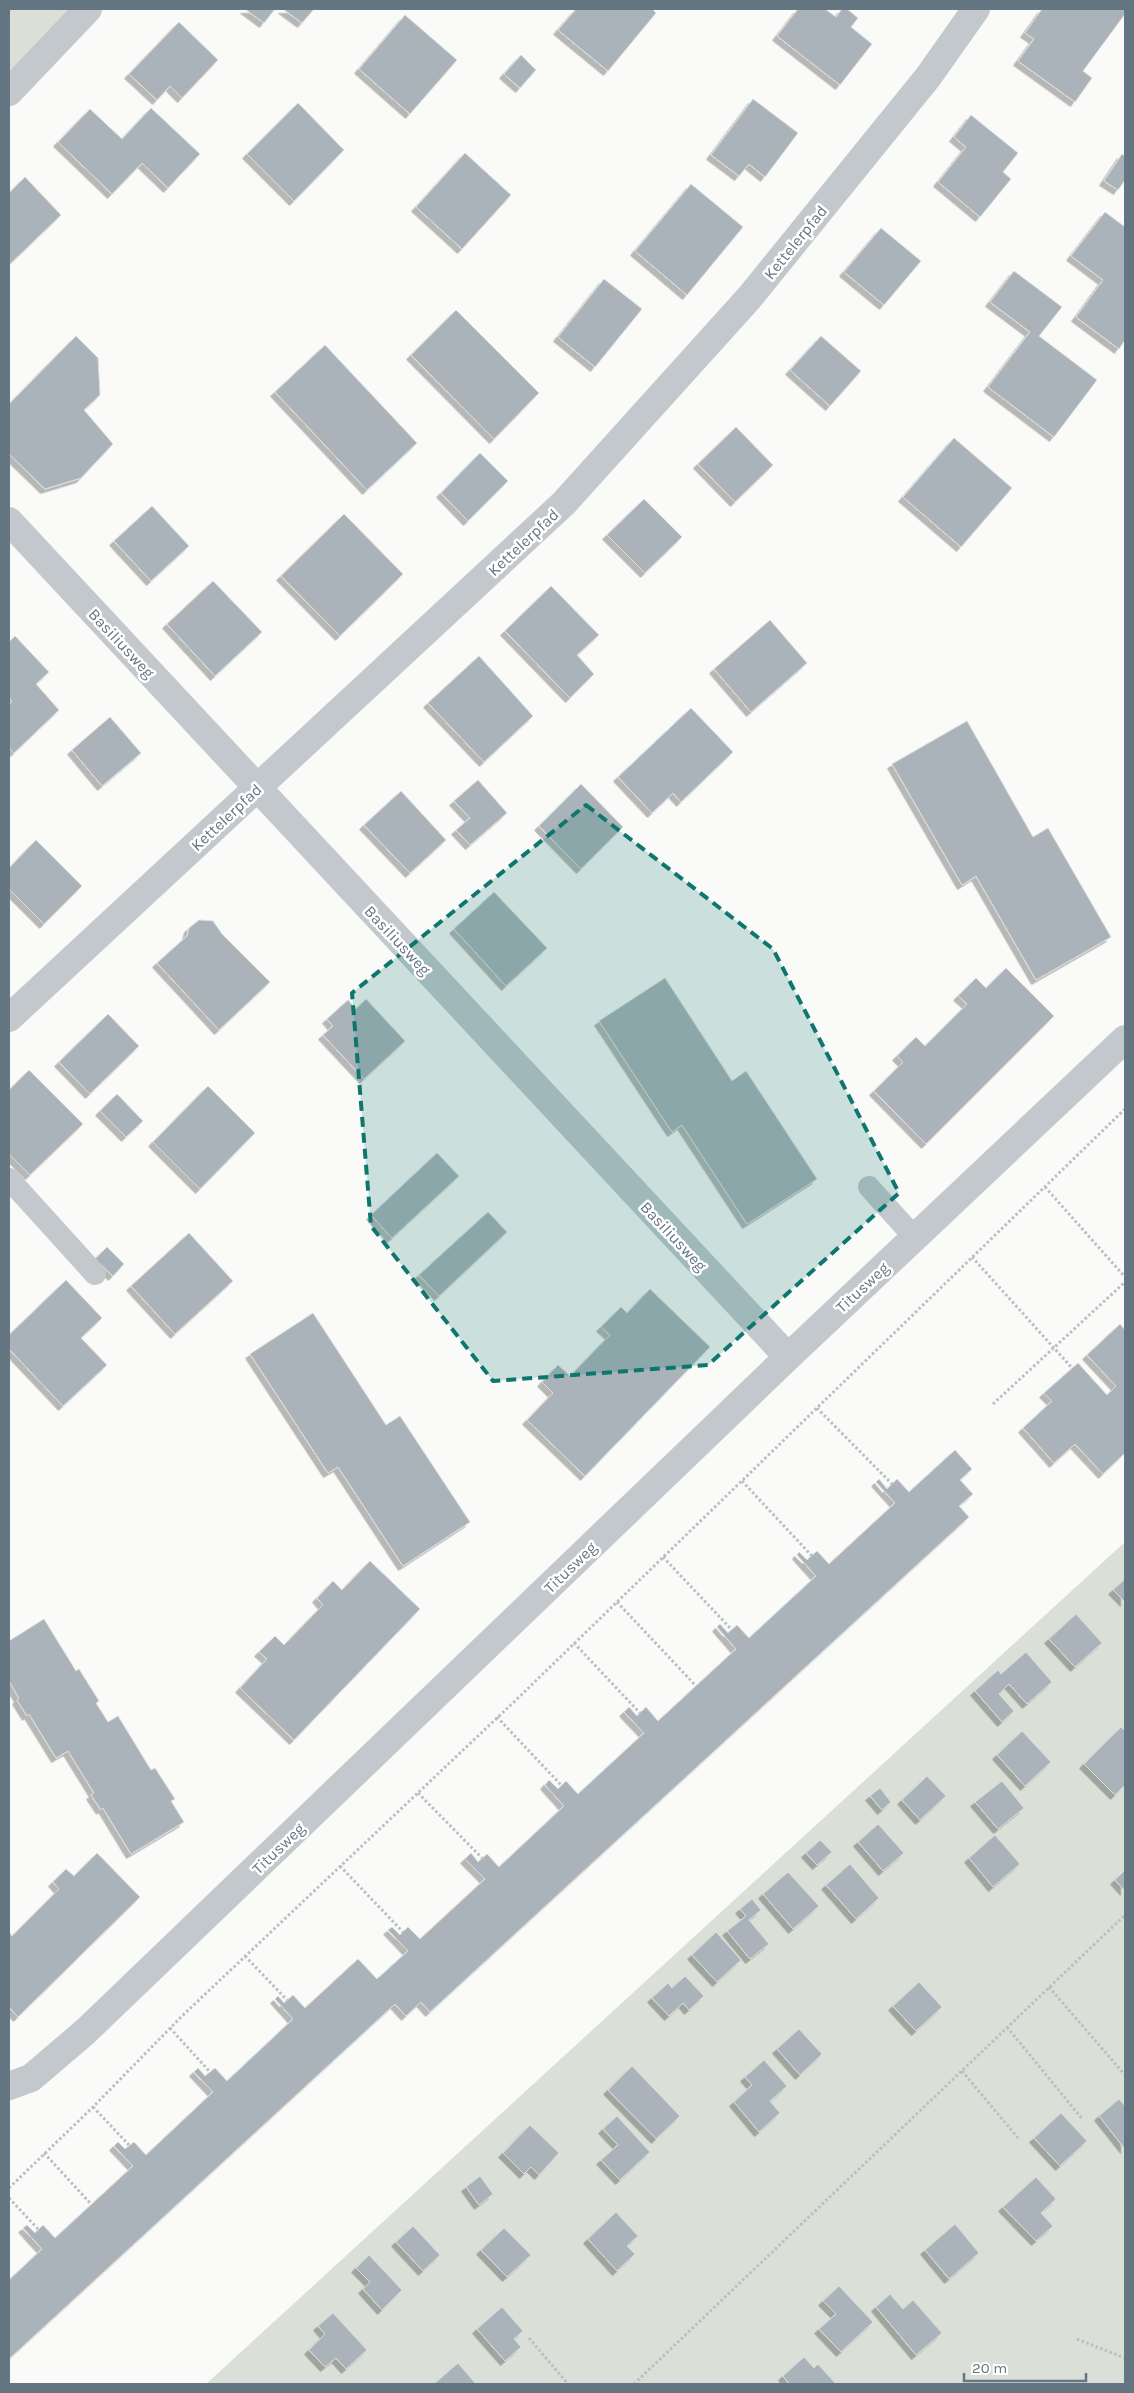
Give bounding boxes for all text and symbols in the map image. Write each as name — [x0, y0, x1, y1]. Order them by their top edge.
street label: Kettelerpfad — [760, 201, 831, 283]
street label: Kettelerpfad — [484, 505, 563, 580]
street label: Basiliusweg — [85, 605, 159, 682]
street label: Kettelerpfad — [187, 780, 266, 855]
street label: Basiliusweg — [361, 902, 435, 979]
street label: Basiliusweg — [637, 1198, 711, 1275]
street label: Titusweg — [832, 1258, 893, 1317]
street label: Titusweg — [540, 1538, 601, 1597]
street label: Titusweg — [248, 1819, 309, 1878]
scale bar — [964, 2350, 1086, 2382]
text: 20 m — [972, 2359, 1007, 2377]

